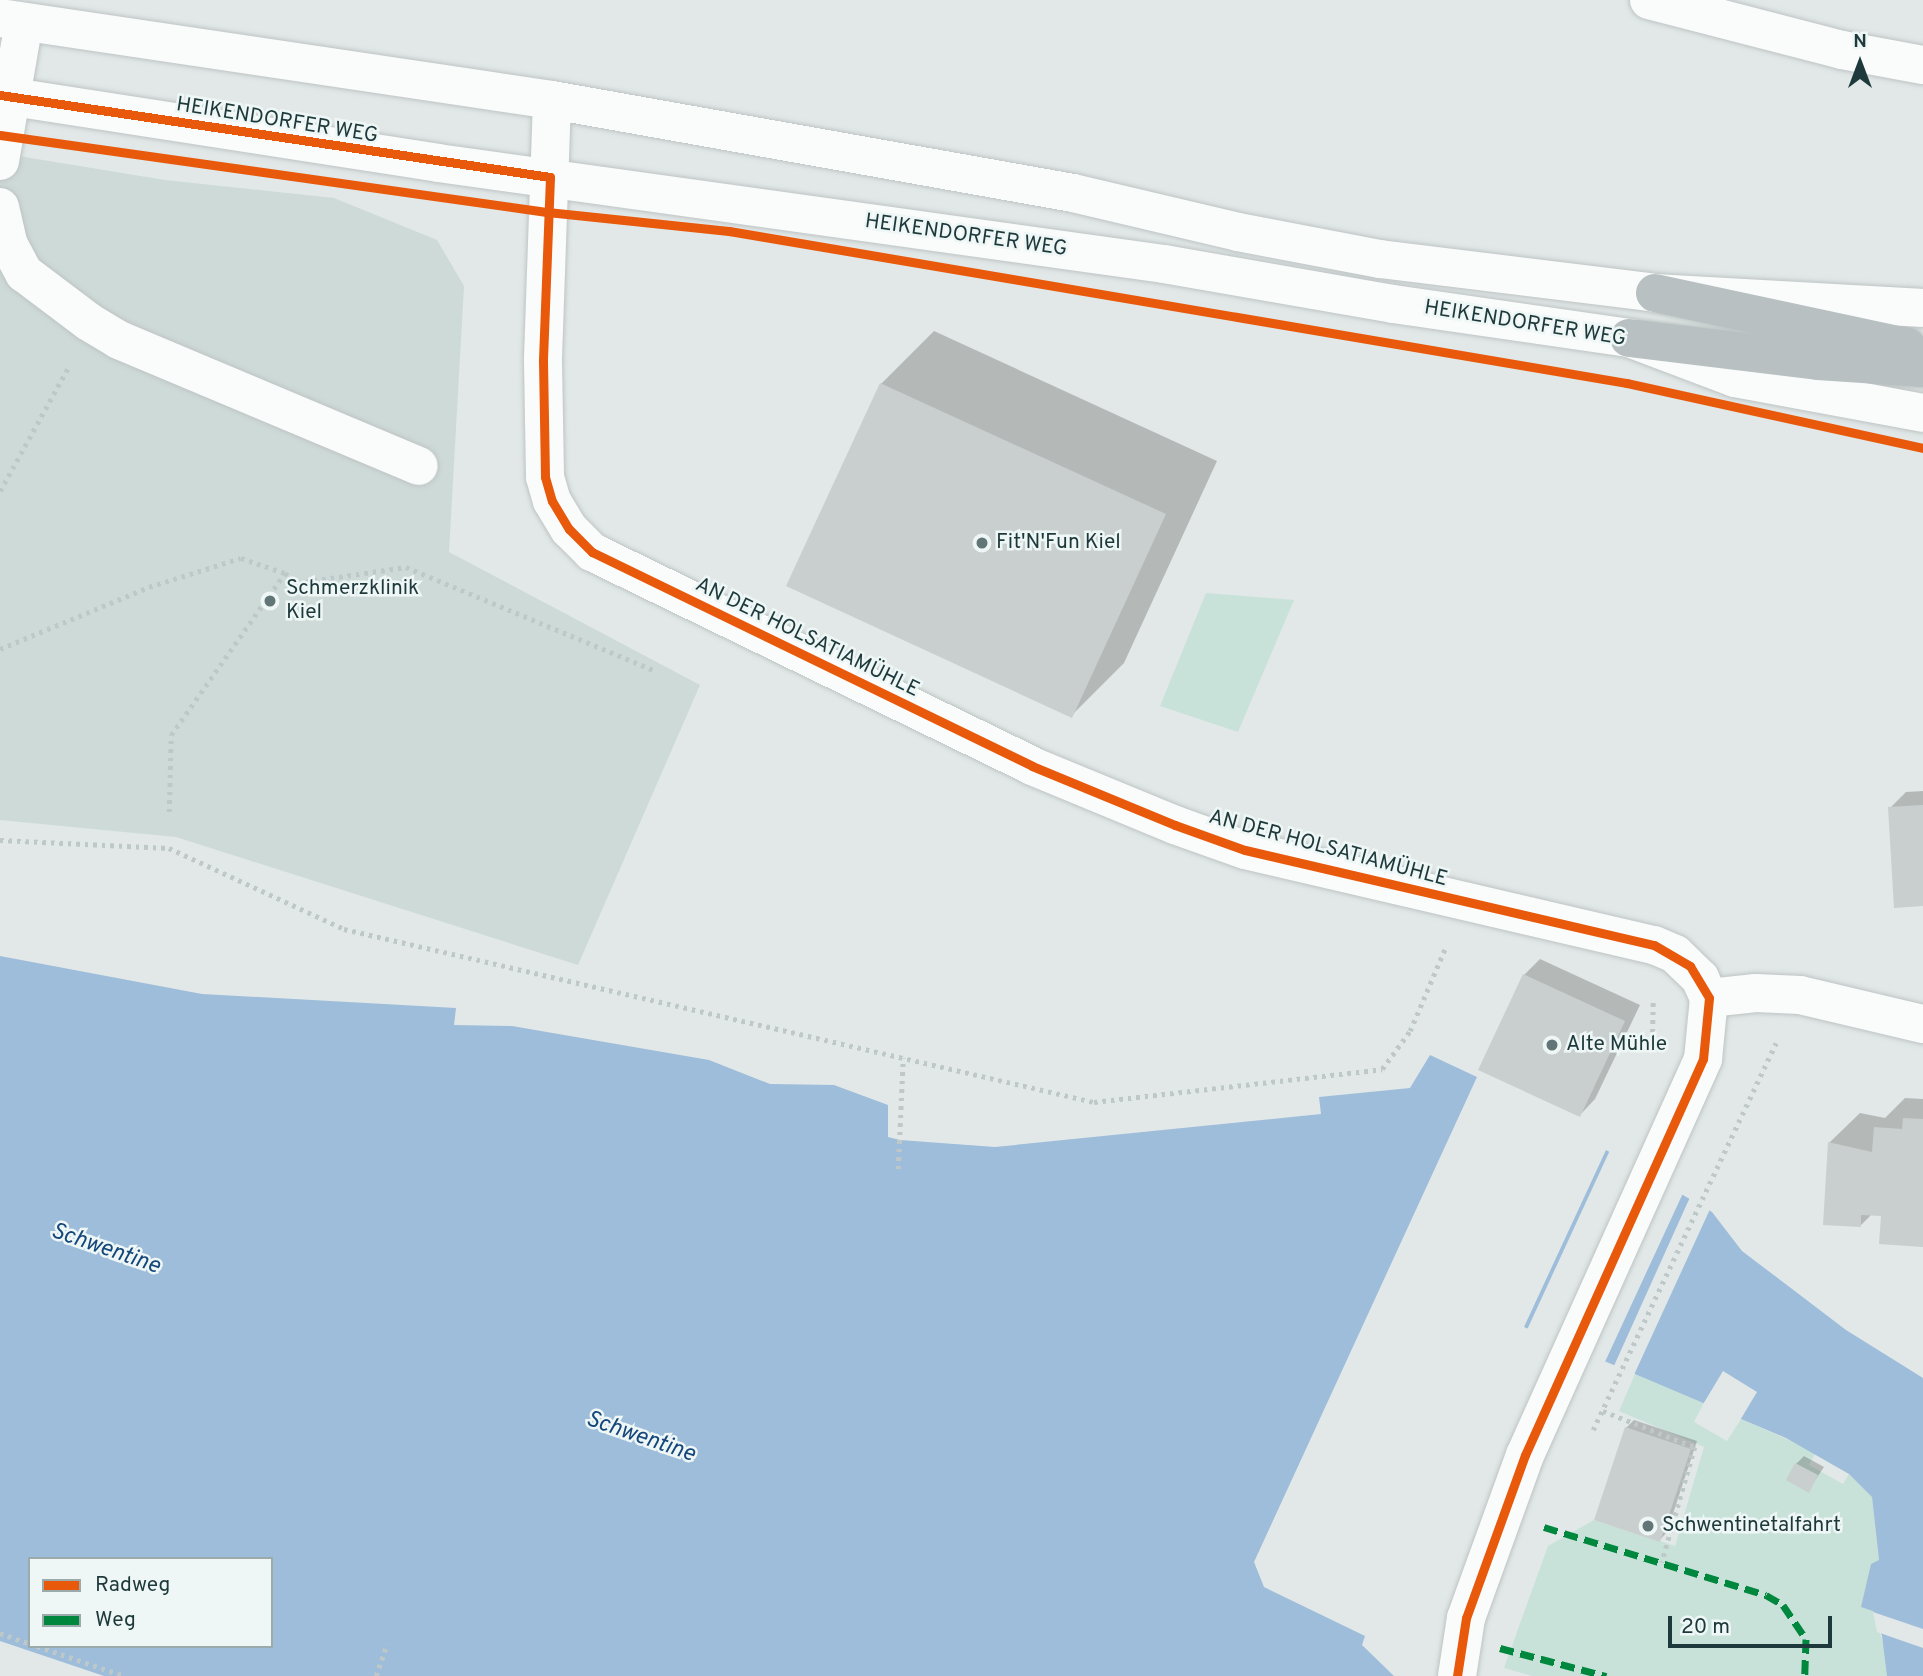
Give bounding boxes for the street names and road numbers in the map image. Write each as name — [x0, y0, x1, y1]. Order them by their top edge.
street label: HEIKENDORFER WEG — [174, 93, 380, 149]
street label: HEIKENDORFER WEG — [863, 209, 1069, 263]
street label: HEIKENDORFER WEG — [1422, 296, 1628, 352]
street label: AN DER HOLSATIAMÜHLE — [691, 573, 923, 703]
street label: AN DER HOLSATIAMÜHLE — [1206, 805, 1450, 893]

